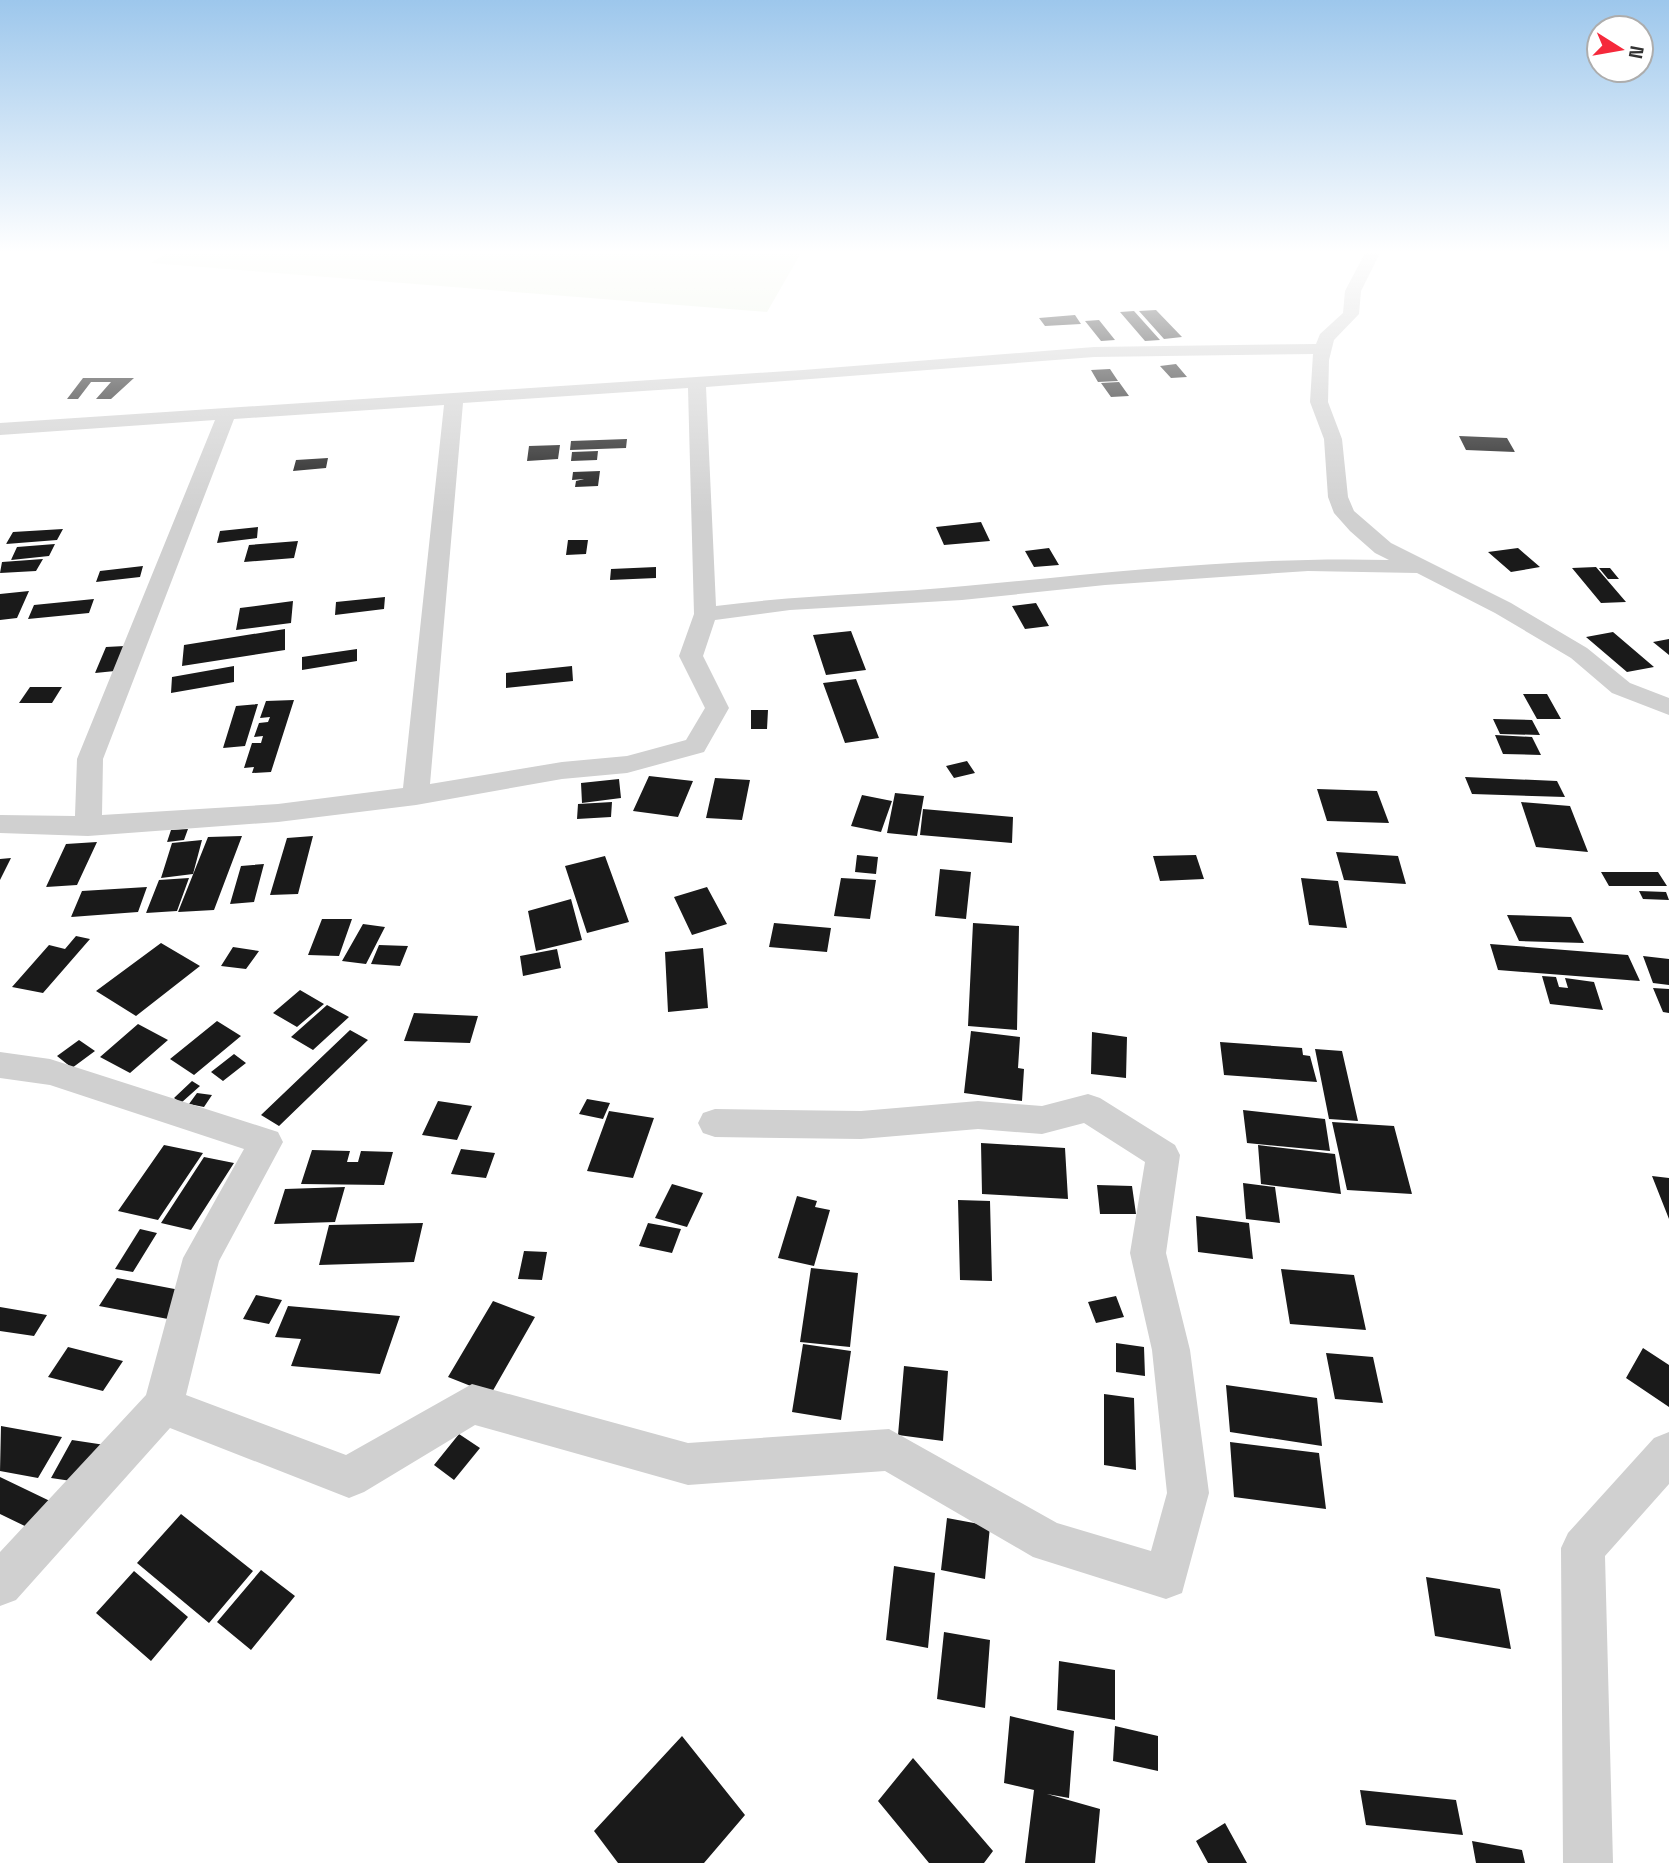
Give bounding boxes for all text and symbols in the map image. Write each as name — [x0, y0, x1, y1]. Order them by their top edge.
north arrow — [1585, 14, 1655, 84]
text: N — [1623, 44, 1650, 61]

